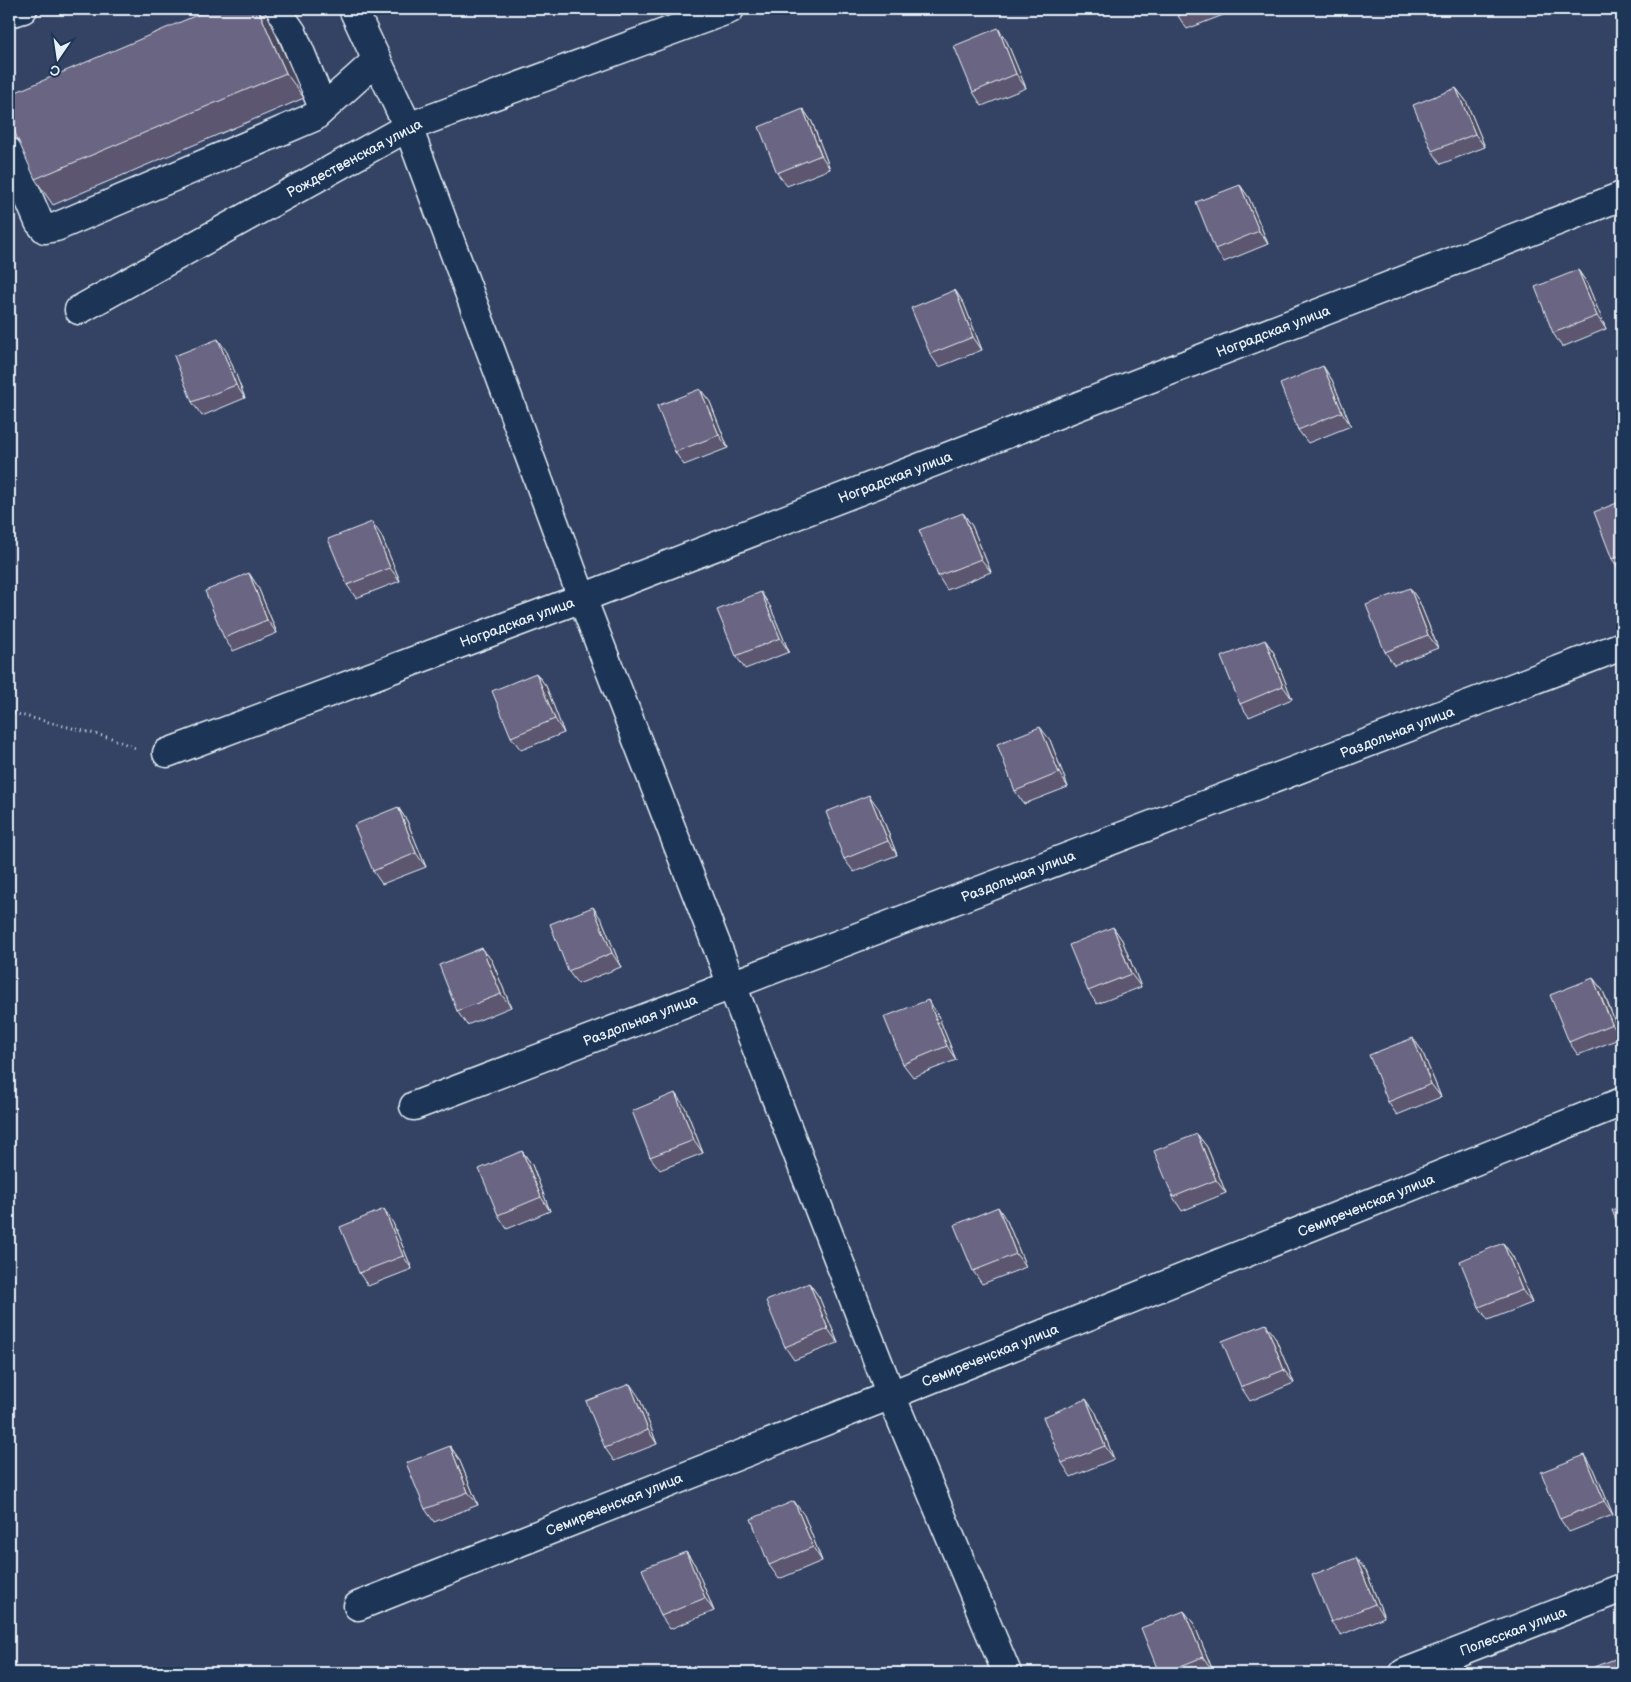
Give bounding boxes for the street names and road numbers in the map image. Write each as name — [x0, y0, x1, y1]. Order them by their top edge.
street label: Рождественская улица — [284, 115, 426, 201]
street label: Ноградская улица — [1214, 302, 1333, 361]
street label: Ноградская улица — [836, 448, 955, 507]
street label: Ноградская улица — [458, 594, 577, 651]
street label: Раздольная улица — [1338, 703, 1457, 762]
street label: Раздольная улица — [959, 847, 1078, 906]
street label: Раздольная улица — [581, 991, 700, 1050]
street label: Семиреченская улица — [1295, 1170, 1438, 1241]
street label: Семиреченская улица — [919, 1320, 1062, 1391]
street label: Семиреченская улица — [543, 1469, 686, 1540]
street label: Полесская улица — [1457, 1603, 1570, 1660]

